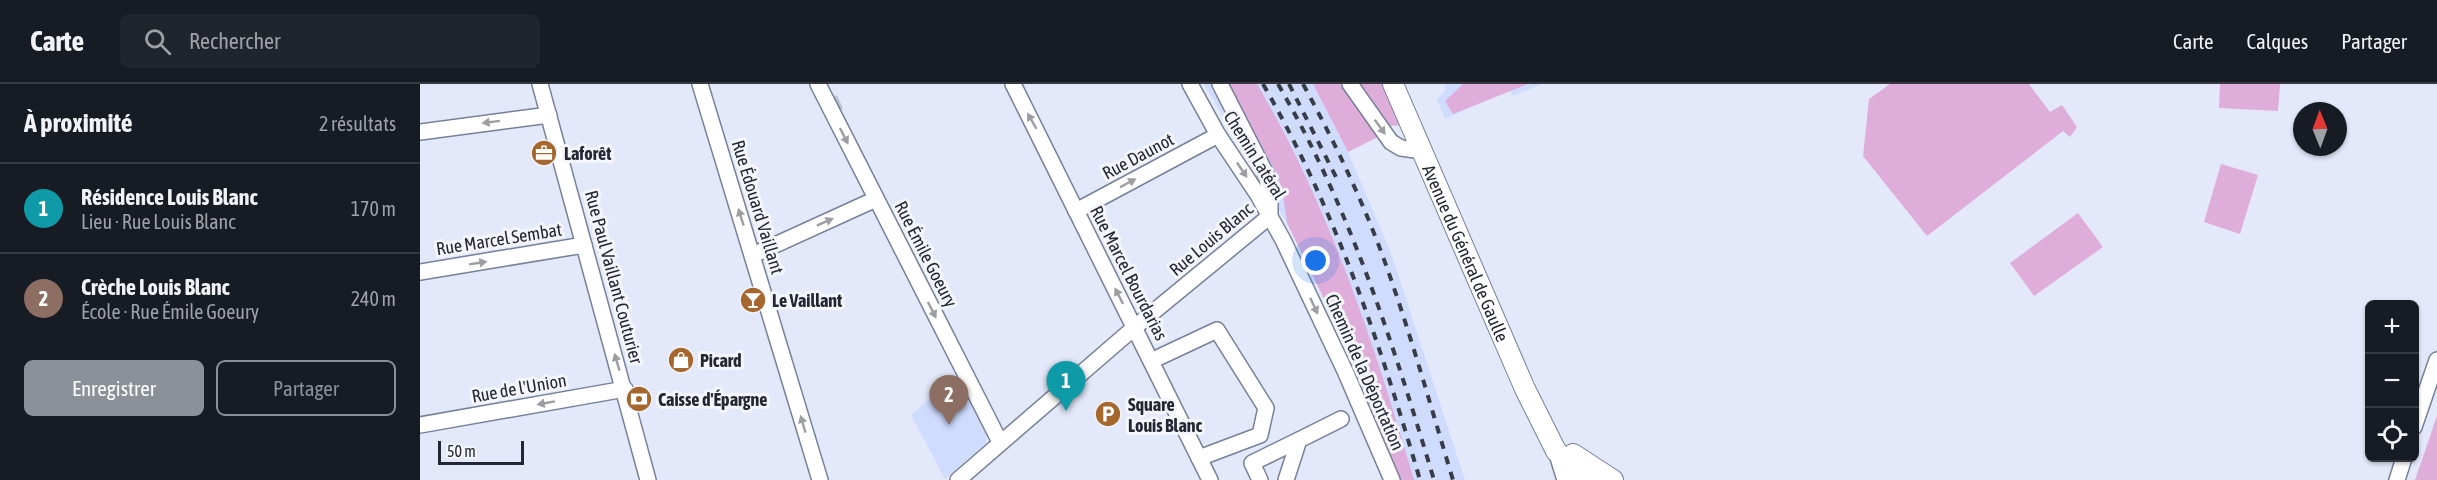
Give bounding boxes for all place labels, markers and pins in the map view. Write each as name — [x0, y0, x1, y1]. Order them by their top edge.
office icon: Laforêt — [529, 138, 559, 168]
place label: Laforêt — [564, 143, 612, 164]
bar icon: Le Vaillant — [738, 285, 768, 315]
place label: Le Vaillant — [772, 290, 843, 311]
shop icon: Picard — [666, 345, 696, 375]
place label: Picard — [700, 350, 742, 371]
pin: 1 — [1046, 362, 1086, 411]
pin: 2 — [930, 376, 968, 425]
bank icon: Caisse d'Épargne — [624, 384, 654, 414]
place label: Caisse d'Épargne — [658, 389, 767, 410]
place label: Square Louis Blanc — [1128, 394, 1202, 436]
parking icon: Square Louis Blanc — [1093, 399, 1123, 429]

